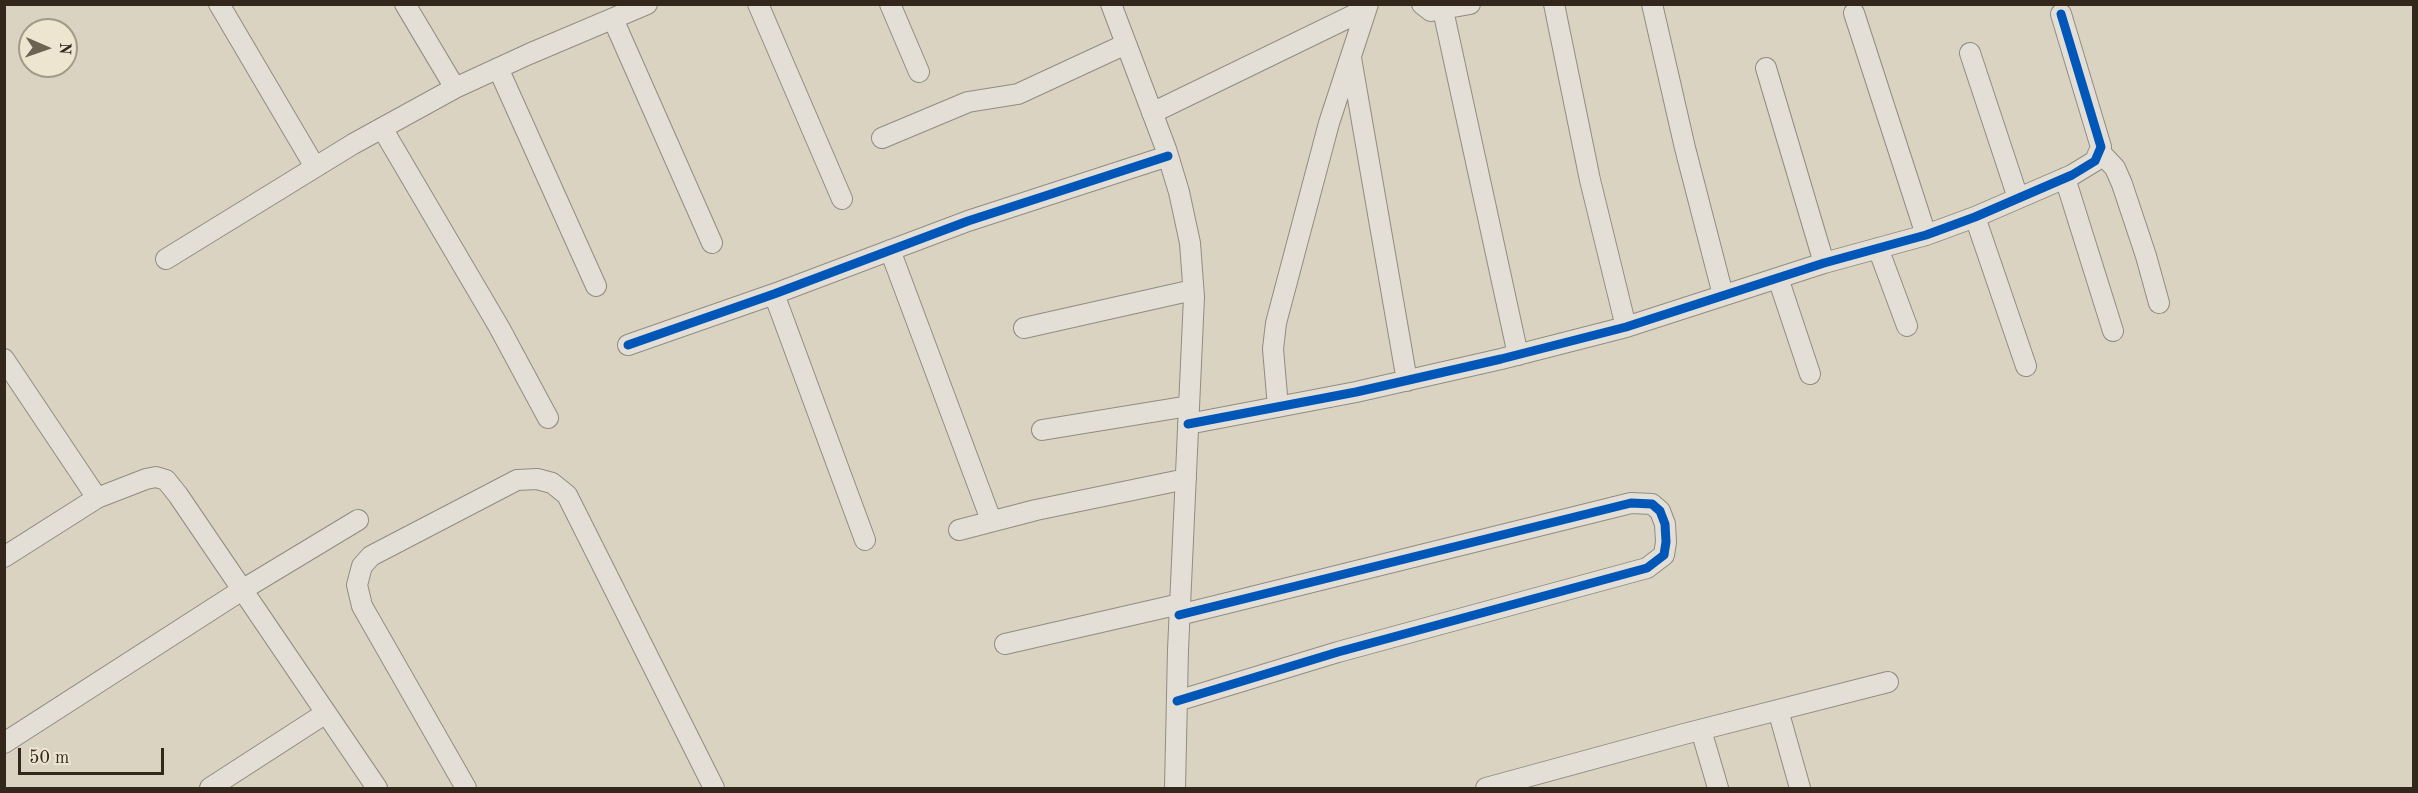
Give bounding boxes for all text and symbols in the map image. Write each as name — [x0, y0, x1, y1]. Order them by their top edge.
north arrow — [18, 18, 78, 78]
text: N — [56, 42, 72, 55]
scale bar — [21, 736, 166, 774]
text: 50 m — [29, 749, 69, 767]

